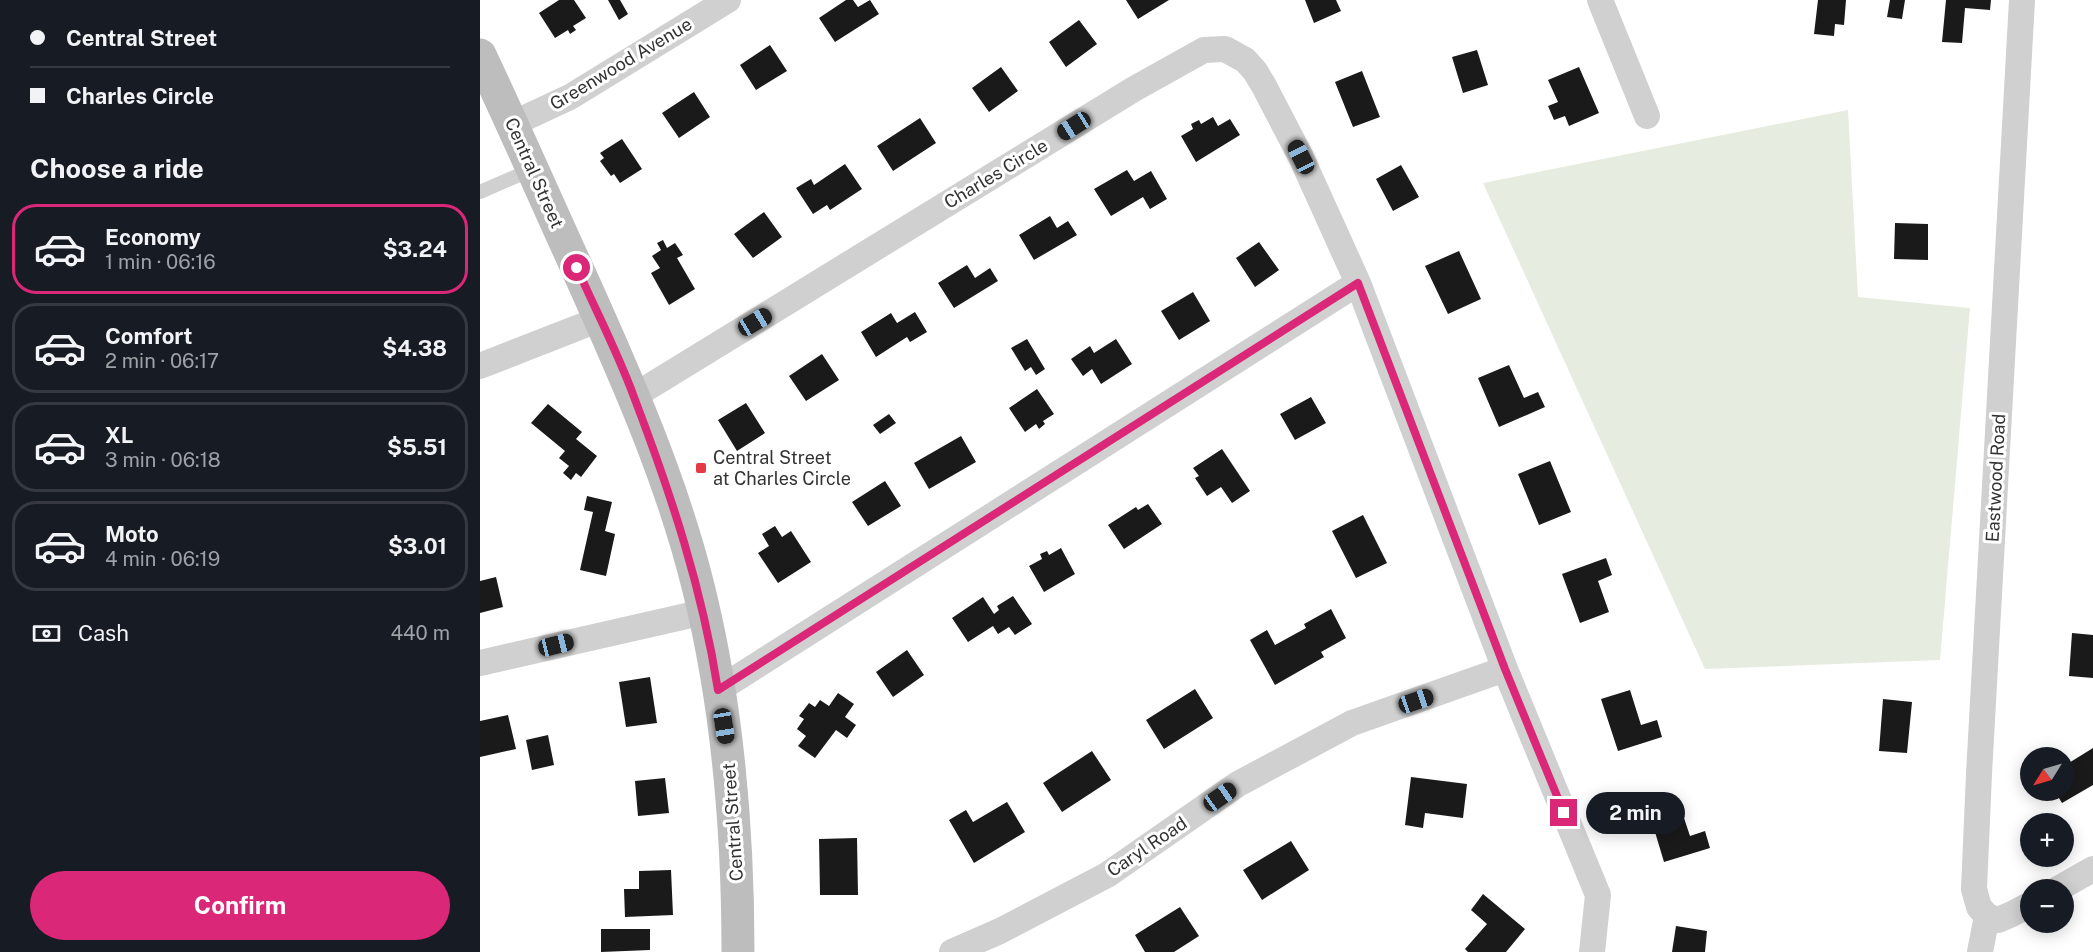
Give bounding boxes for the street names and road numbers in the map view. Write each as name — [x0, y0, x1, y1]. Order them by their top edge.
street label: Greenwood Avenue — [546, 13, 695, 114]
street label: Central Street — [501, 114, 568, 231]
street label: Charles Circle — [940, 134, 1051, 213]
street label: Eastwood Road — [1982, 413, 2009, 543]
street label: Central Street — [718, 762, 747, 882]
street label: Caryl Road — [1103, 812, 1191, 881]

